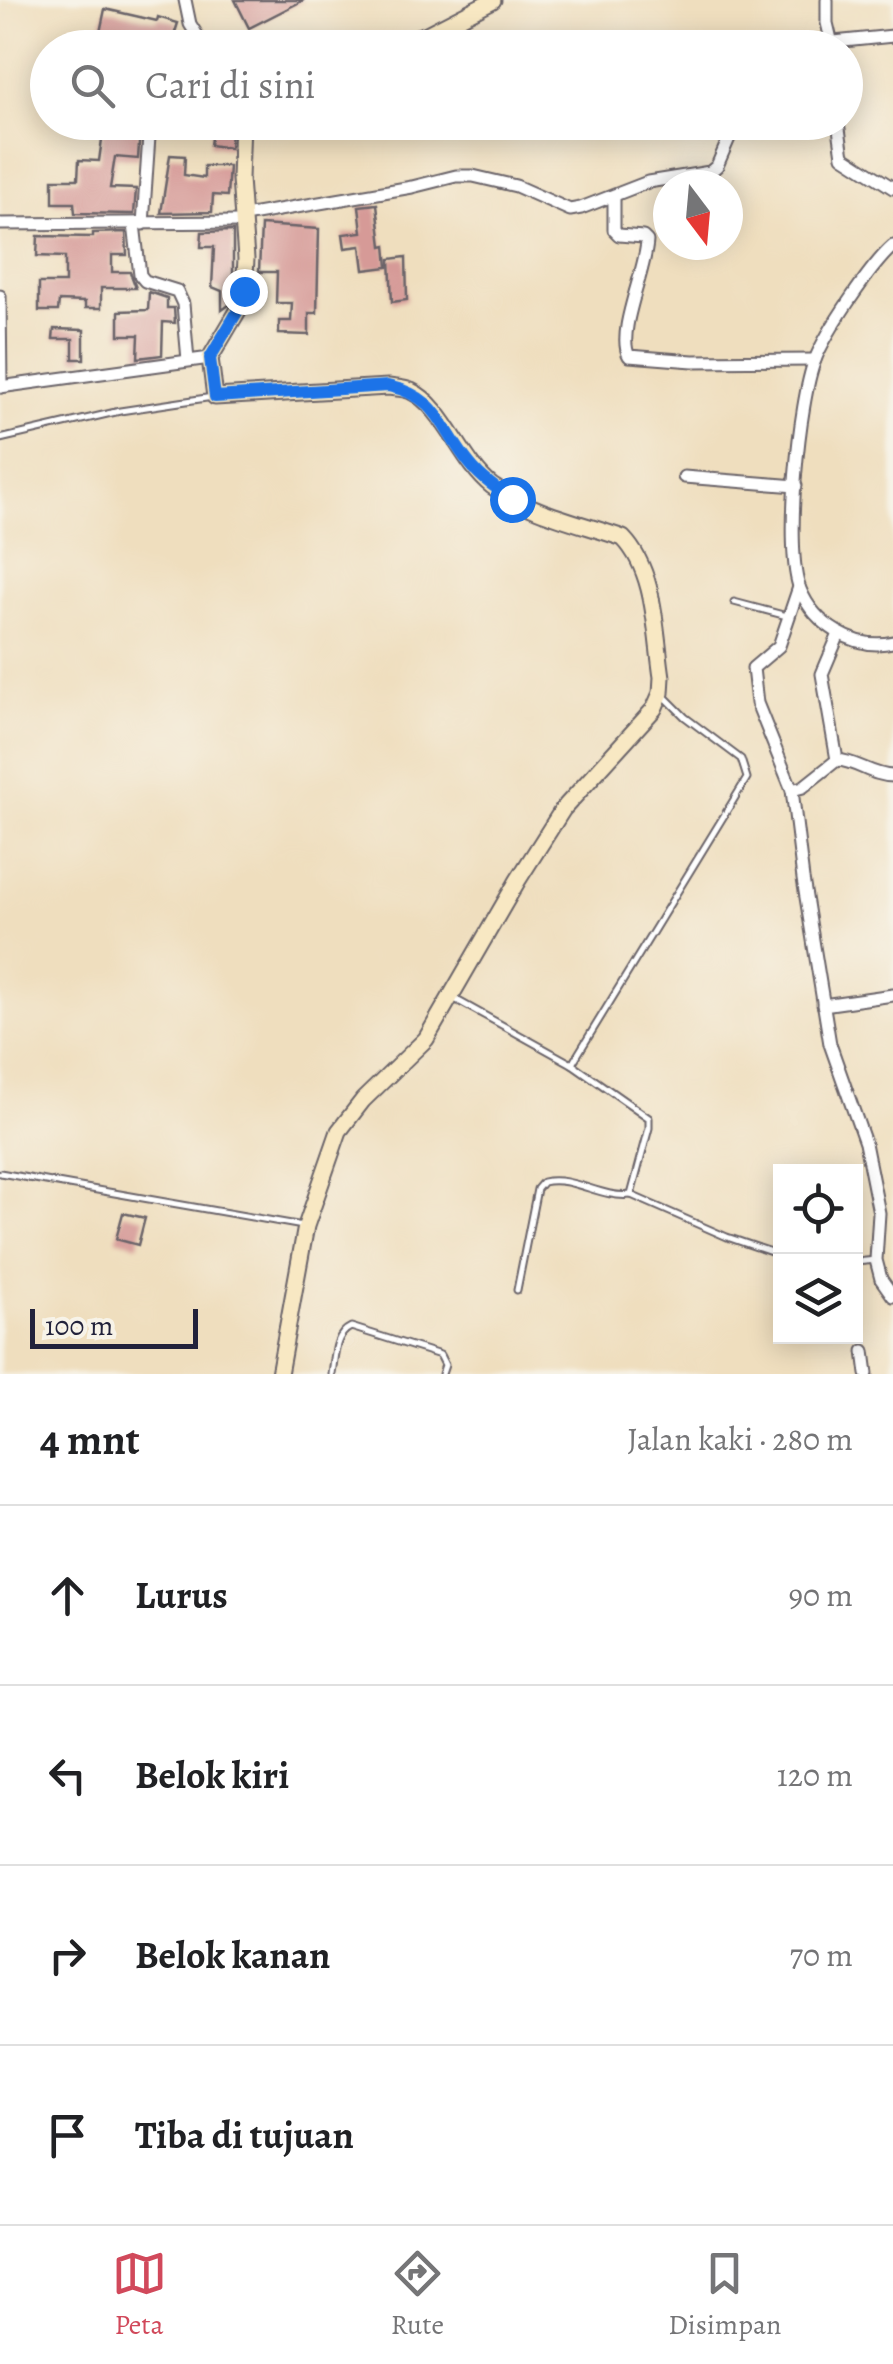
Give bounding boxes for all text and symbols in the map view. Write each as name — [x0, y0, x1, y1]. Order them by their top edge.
search box — [30, 30, 863, 140]
icon: search — [65, 58, 120, 113]
text: Cari di sini — [145, 59, 315, 111]
north arrow — [653, 170, 743, 260]
route end — [222, 269, 268, 315]
route start — [490, 477, 536, 523]
map controls — [773, 1164, 863, 1344]
button: locate — [773, 1164, 863, 1254]
button: layers — [773, 1254, 863, 1344]
scale bar — [30, 1304, 198, 1348]
text: 100 m — [45, 1307, 113, 1345]
text: 4 mnt — [40, 1411, 140, 1468]
text: Jalan kaki · 280 m — [627, 1417, 853, 1461]
icon: ahead — [40, 1568, 95, 1623]
text: Lurus — [135, 1569, 228, 1621]
text: 90 m — [788, 1573, 853, 1617]
icon: left — [40, 1748, 95, 1803]
text: Belok kiri — [135, 1749, 289, 1801]
text: 120 m — [777, 1753, 853, 1797]
icon: right — [40, 1928, 95, 1983]
text: Belok kanan — [135, 1929, 330, 1981]
text: 70 m — [790, 1933, 853, 1977]
icon: arrive — [40, 2108, 95, 2163]
text: Tiba di tujuan — [135, 2109, 354, 2161]
tab: Peta — [112, 2246, 167, 2344]
tab: Rute — [390, 2246, 445, 2344]
tab: Disimpan — [668, 2246, 781, 2344]

